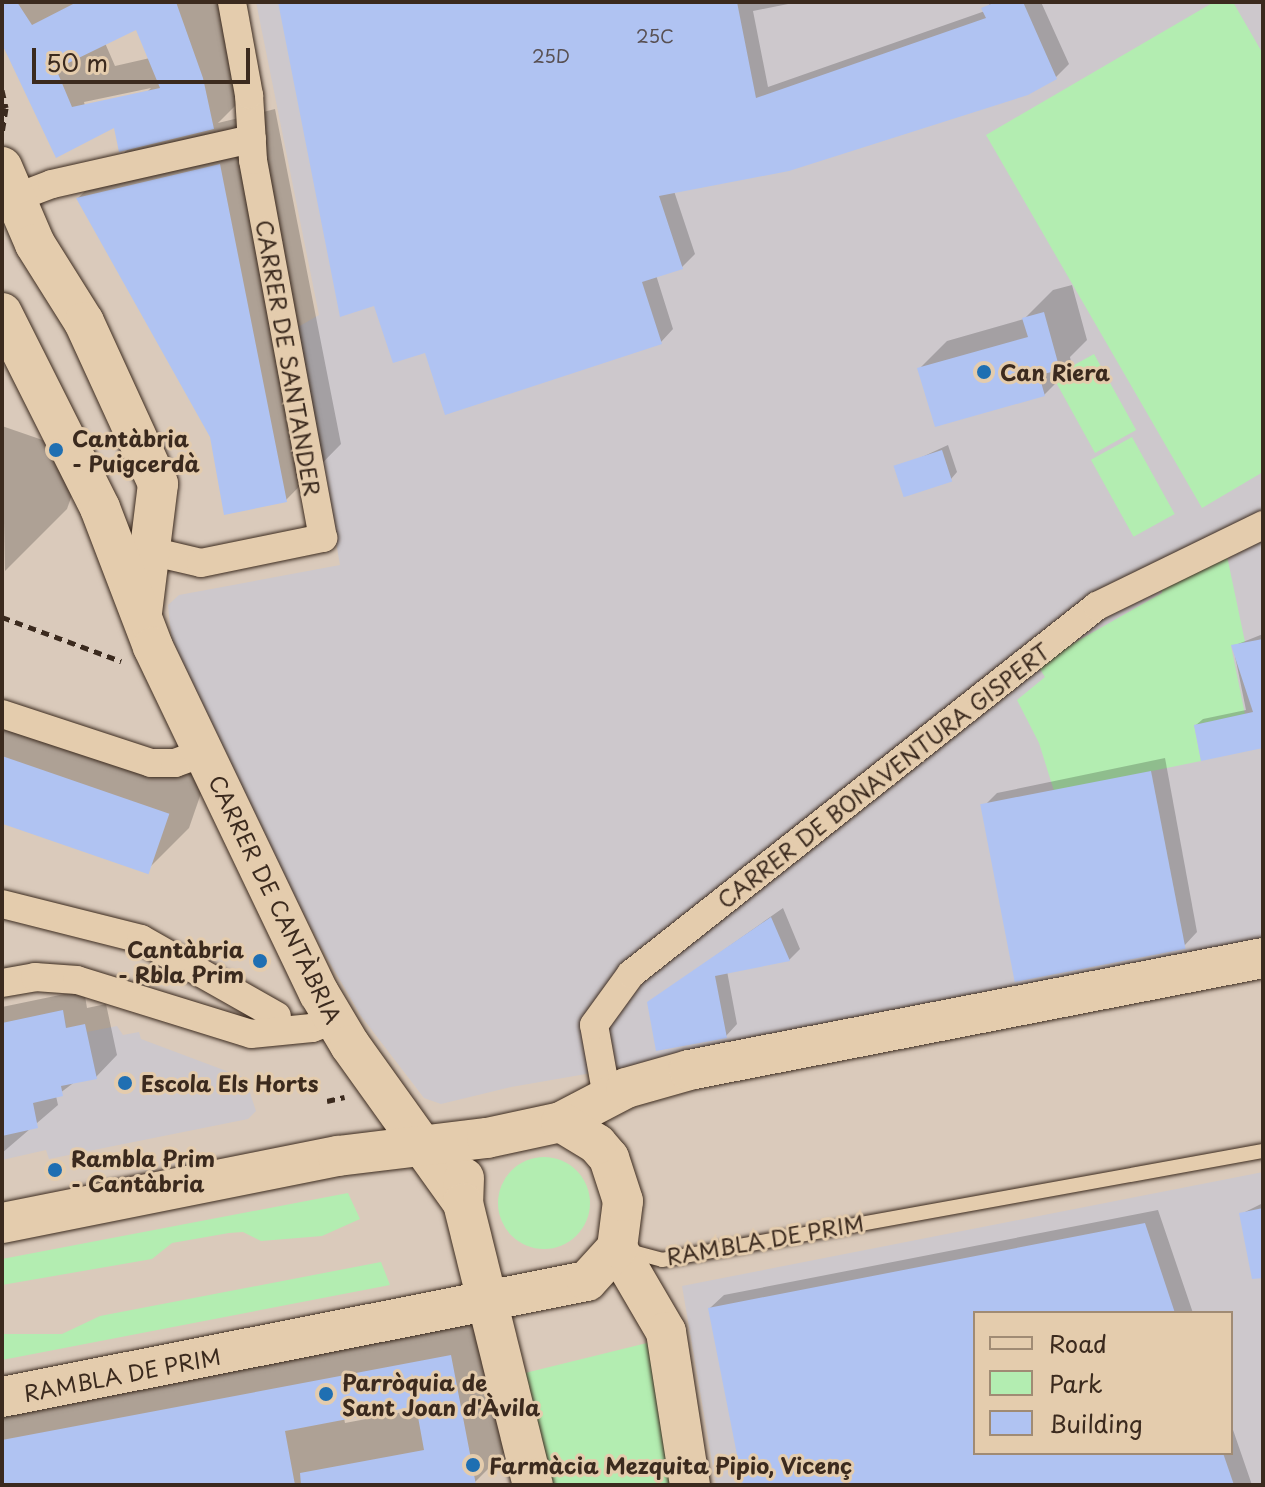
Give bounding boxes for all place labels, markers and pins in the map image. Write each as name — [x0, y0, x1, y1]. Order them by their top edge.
place label: Can Riera — [1000, 359, 1110, 385]
marker: Can Riera — [975, 363, 993, 381]
place label: Cantàbria - Puigcerdà — [72, 424, 201, 476]
marker: Cantàbria - Puigcerdà — [47, 441, 65, 459]
place label: Cantàbria - Rbla Prim — [118, 935, 244, 986]
marker: Cantàbria - Rbla Prim — [251, 952, 269, 970]
place label: Escola Els Horts — [141, 1070, 319, 1096]
marker: Escola Els Horts — [116, 1074, 134, 1092]
place label: Rambla Prim - Cantàbria — [71, 1144, 216, 1196]
marker: Rambla Prim - Cantàbria — [46, 1161, 64, 1179]
place label: Parròquia de Sant Joan d'Àvila — [342, 1368, 540, 1420]
marker: Parròquia de Sant Joan d'Àvila — [317, 1385, 335, 1403]
place label: Farmàcia Mezquita Pipio, Vicenç — [489, 1452, 852, 1478]
marker: Farmàcia Mezquita Pipio, Vicenç — [464, 1456, 482, 1474]

